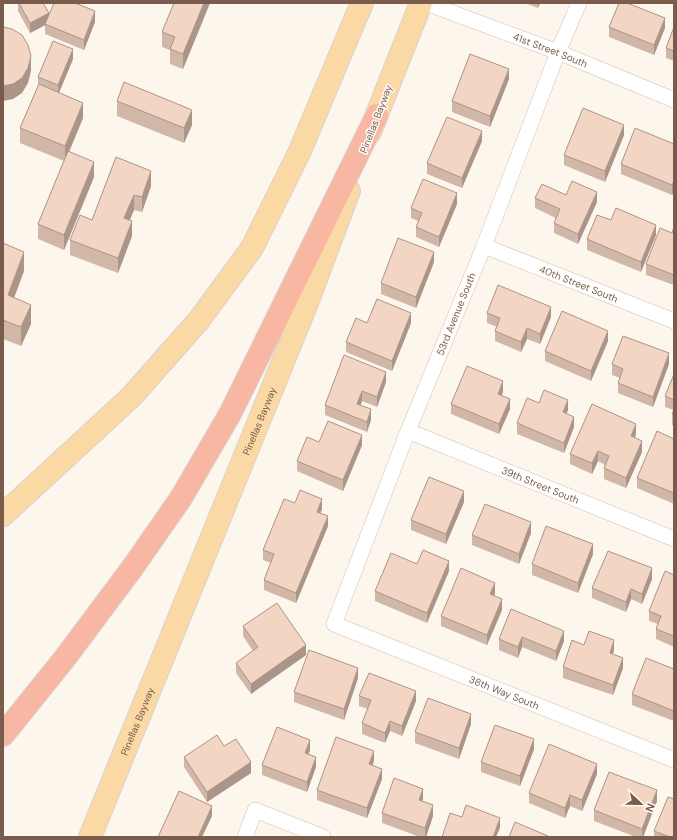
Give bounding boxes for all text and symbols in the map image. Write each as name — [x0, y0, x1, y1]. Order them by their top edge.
street label: 41st Street South — [511, 29, 590, 70]
street label: Pinellas Bayway — [357, 82, 395, 155]
street label: 40th Street South — [538, 262, 620, 305]
street label: 53rd Avenue South — [433, 270, 479, 357]
street label: Pinellas Bayway — [239, 385, 279, 457]
street label: 39th Street South — [500, 463, 581, 506]
street label: 38th Way South — [467, 672, 541, 712]
street label: Pinellas Bayway — [117, 685, 157, 757]
north arrow — [621, 784, 661, 824]
text: N — [642, 801, 658, 814]

